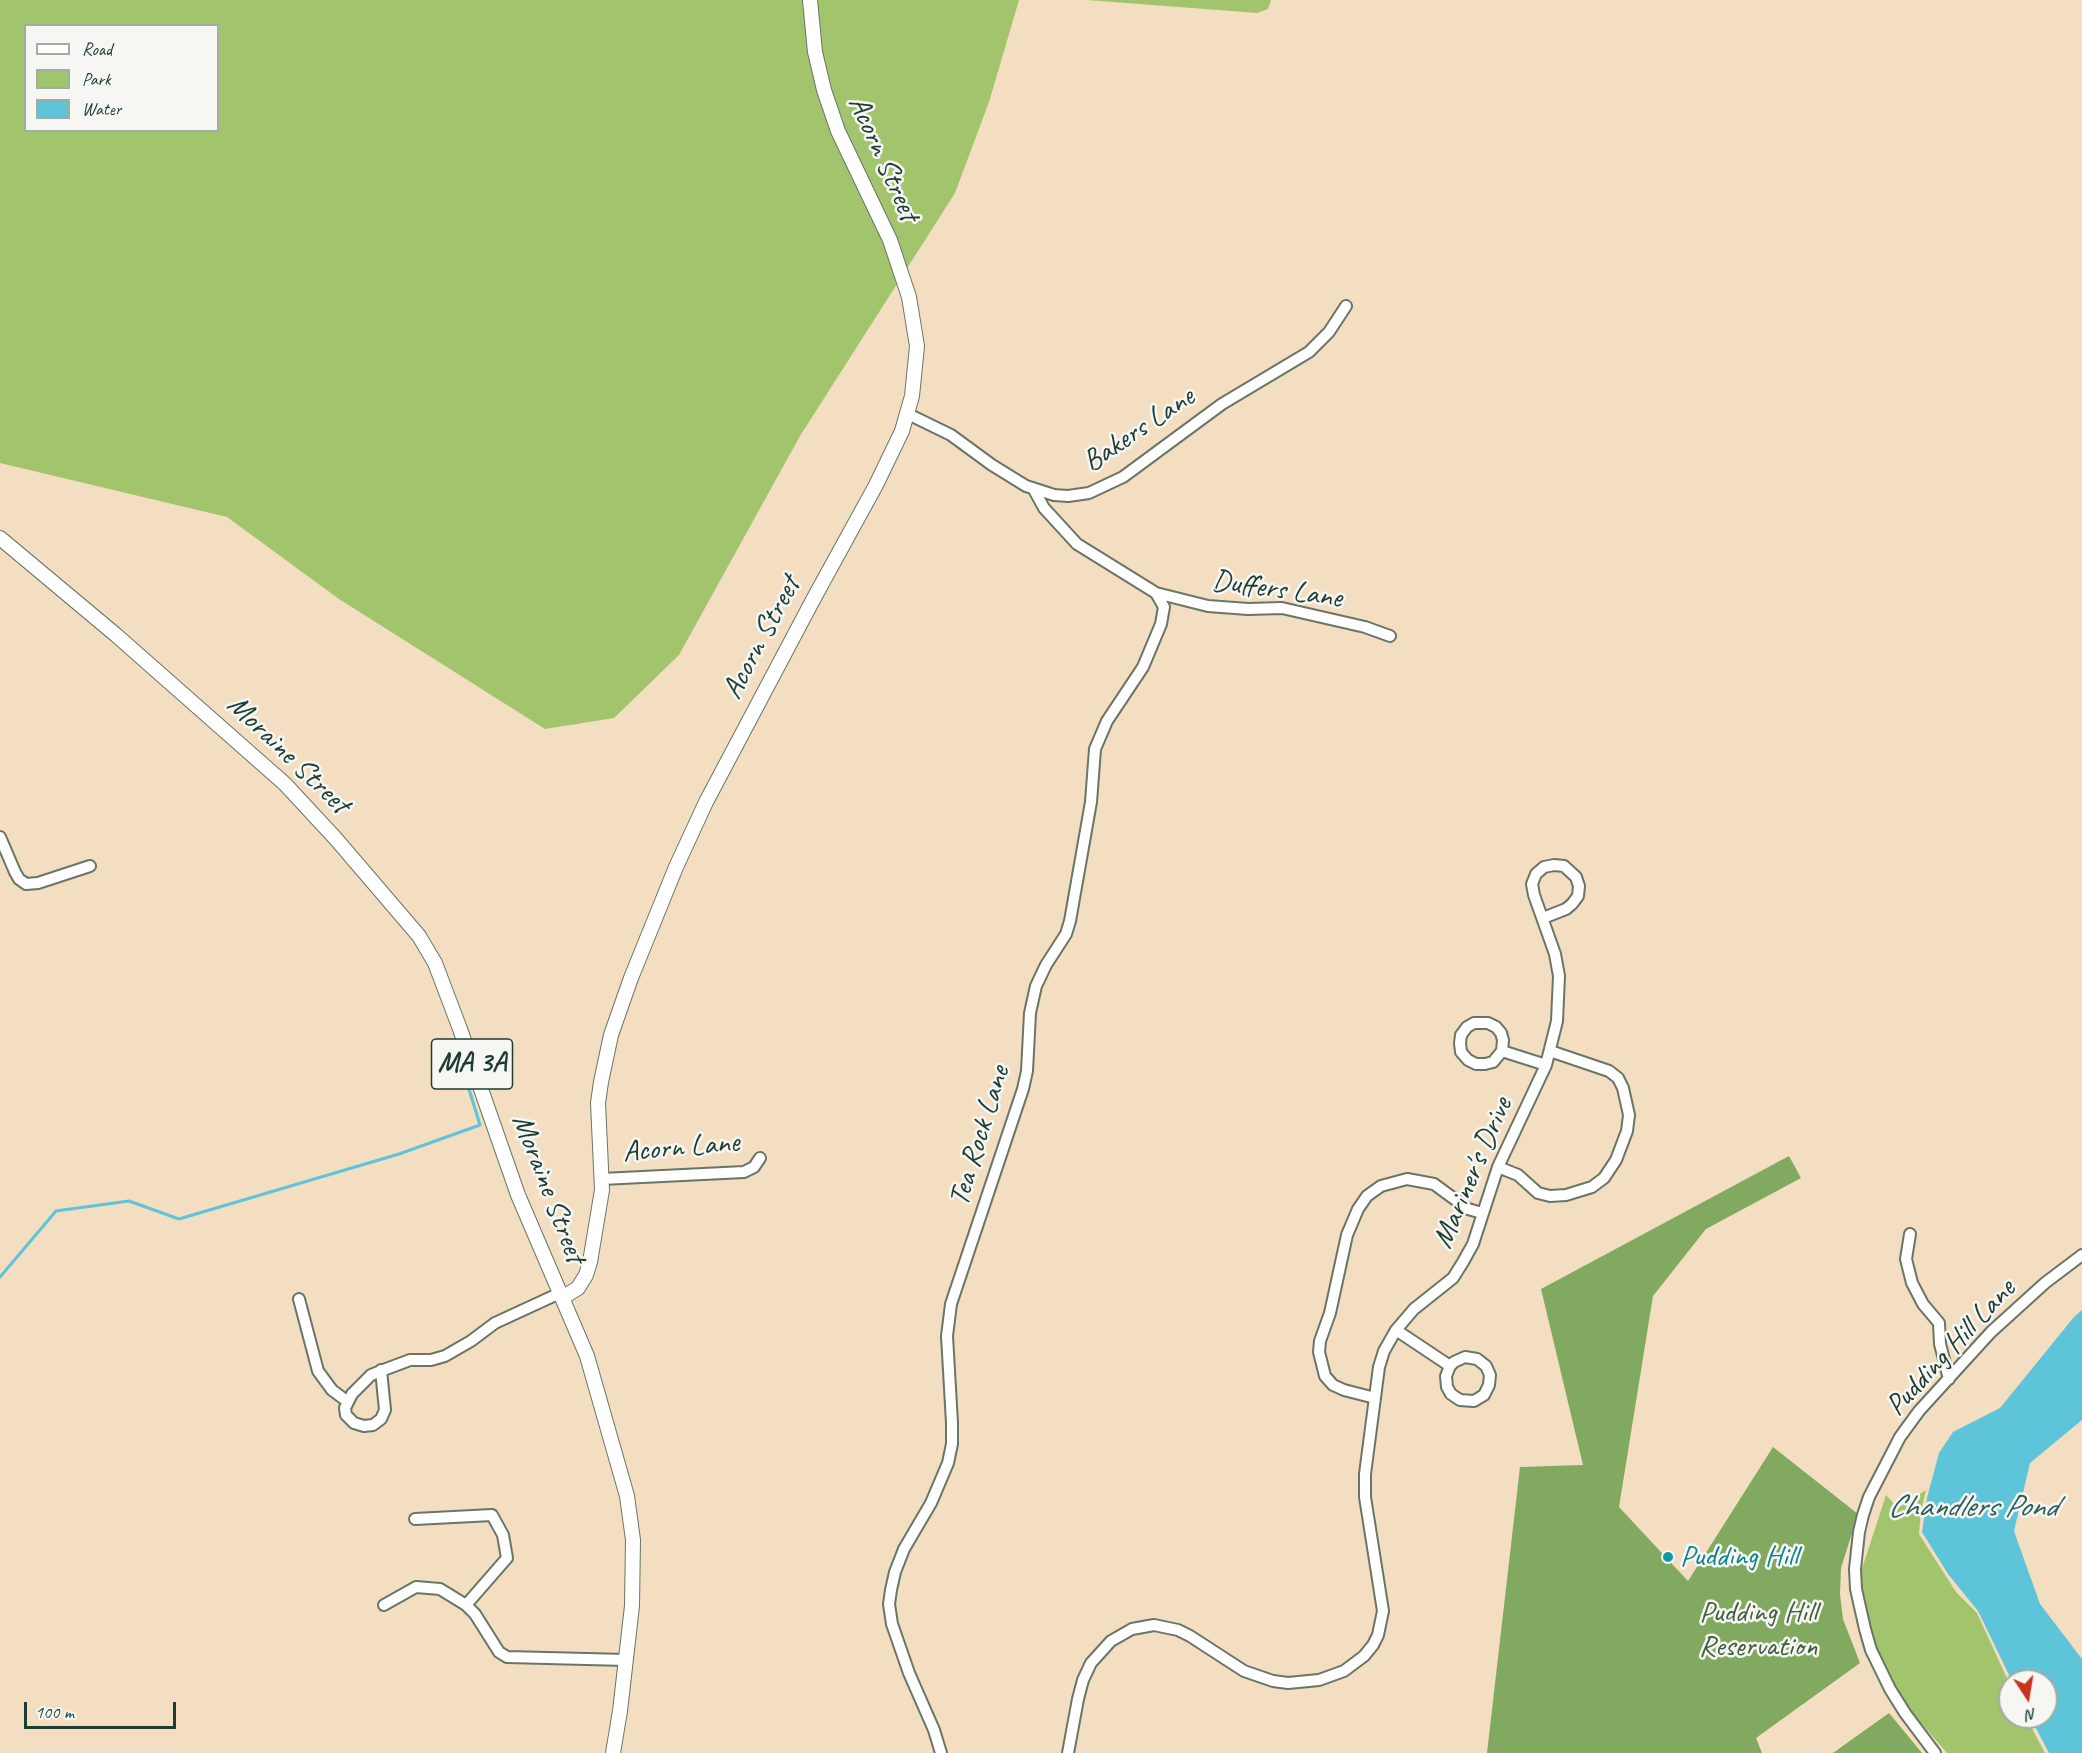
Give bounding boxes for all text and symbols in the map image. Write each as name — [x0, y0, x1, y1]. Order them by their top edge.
legend — [24, 24, 219, 132]
text: Road — [82, 38, 112, 60]
text: Park — [82, 68, 111, 90]
street label: Acorn Street — [839, 91, 927, 227]
text: Water — [82, 98, 121, 120]
street label: Bakers Lane — [1076, 380, 1202, 480]
street label: Duffers Lane — [1210, 563, 1344, 617]
street label: Acorn Street — [715, 571, 809, 705]
street label: Moraine Street — [219, 688, 357, 822]
road number: MA 3A — [432, 1039, 512, 1089]
street label: Tea Rock Lane — [942, 1062, 1018, 1210]
street label: Mariner's Drive — [1425, 1092, 1521, 1254]
street label: Moraine Street — [503, 1110, 593, 1268]
street label: Acorn Lane — [621, 1125, 741, 1171]
street label: Pudding Hill Lane — [1878, 1272, 2024, 1424]
water label: Chandlers Pond — [1887, 1489, 2057, 1527]
place label: Pudding Hill — [1680, 1539, 1798, 1575]
marker: Pudding Hill — [1661, 1550, 1675, 1564]
park label: Pudding Hill Reservation — [1699, 1595, 1817, 1666]
north arrow — [1998, 1669, 2058, 1729]
scale bar — [27, 1690, 178, 1728]
text: 100 m — [35, 1701, 74, 1723]
text: N — [2024, 1704, 2038, 1725]

